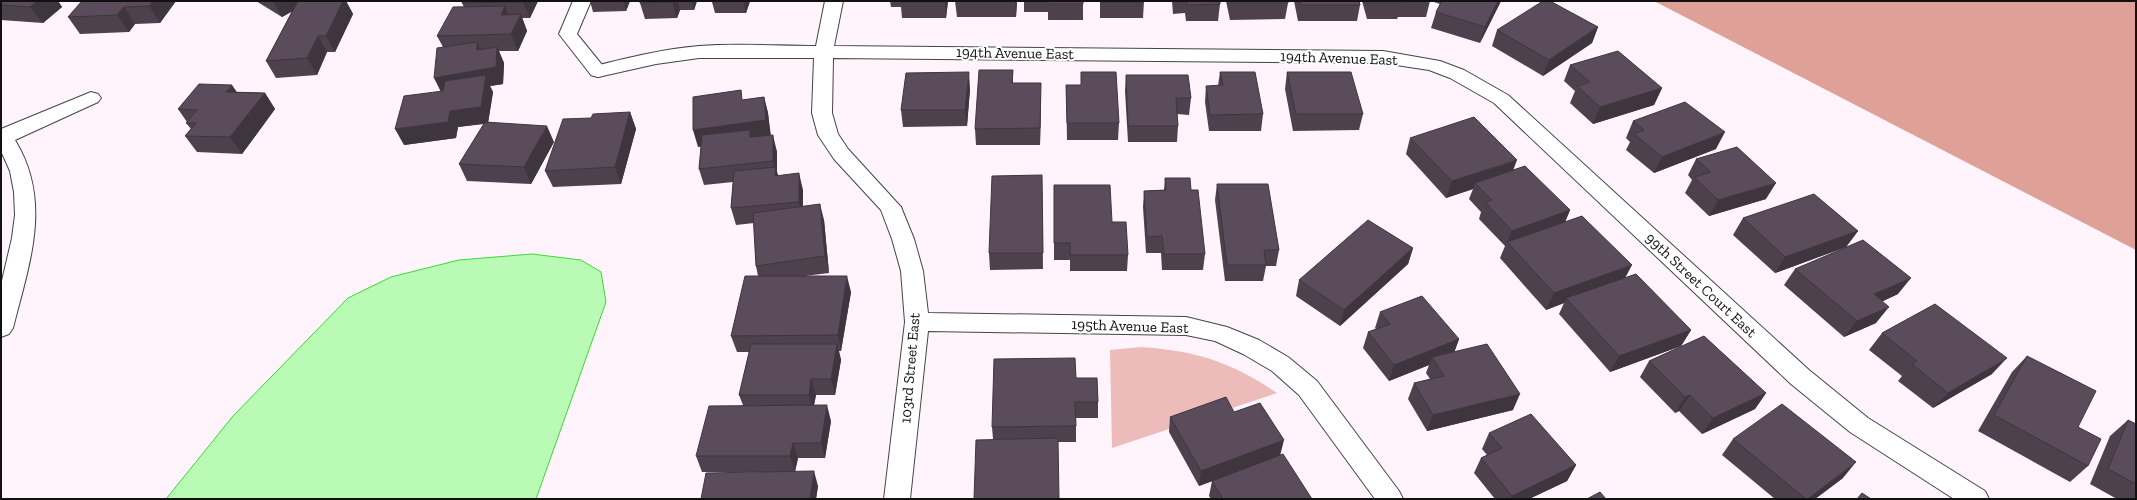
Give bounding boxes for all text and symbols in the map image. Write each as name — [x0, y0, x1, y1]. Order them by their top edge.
street label: 194th Avenue East — [956, 43, 1074, 63]
street label: 194th Avenue East — [1280, 47, 1399, 69]
street label: 99th Street Court East — [1642, 229, 1761, 341]
street label: 103rd Street East — [896, 312, 924, 424]
street label: 195th Avenue East — [1071, 315, 1189, 337]

